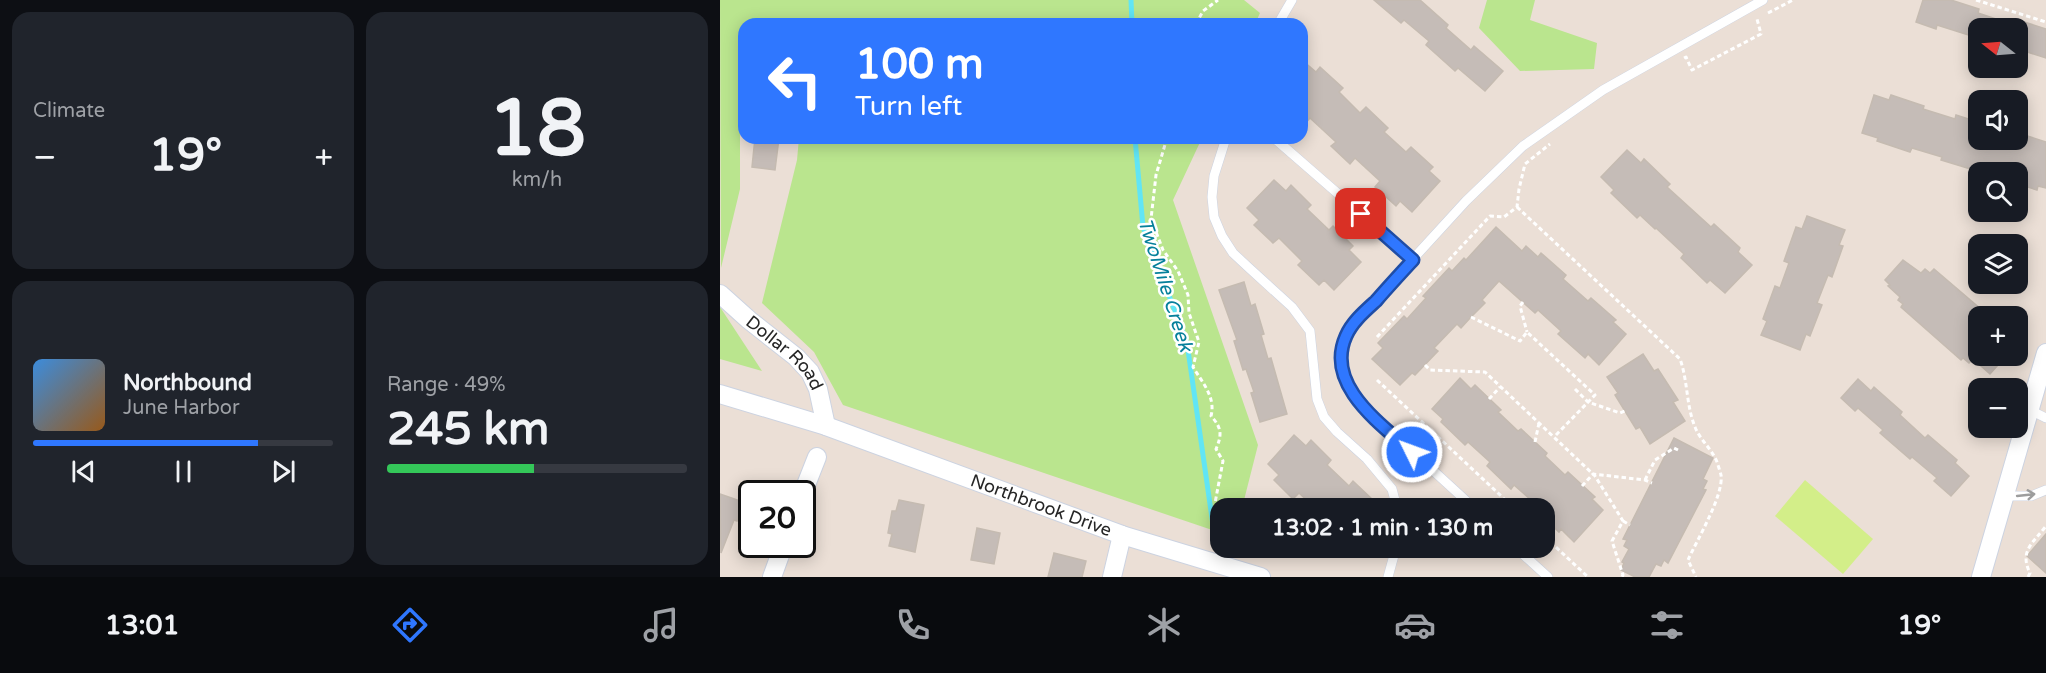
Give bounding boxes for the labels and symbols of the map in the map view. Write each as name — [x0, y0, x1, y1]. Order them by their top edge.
north arrow — [1968, 18, 2028, 78]
pin — [1335, 188, 1386, 239]
water label: TwoMile Creek — [1132, 215, 1198, 357]
street label: Dollar Road — [741, 311, 828, 394]
position arrow — [1380, 420, 1444, 484]
street label: Northbrook Drive — [968, 469, 1115, 541]
speed limit sign: 20 — [738, 480, 816, 558]
one-way arrow — [2016, 489, 2035, 500]

